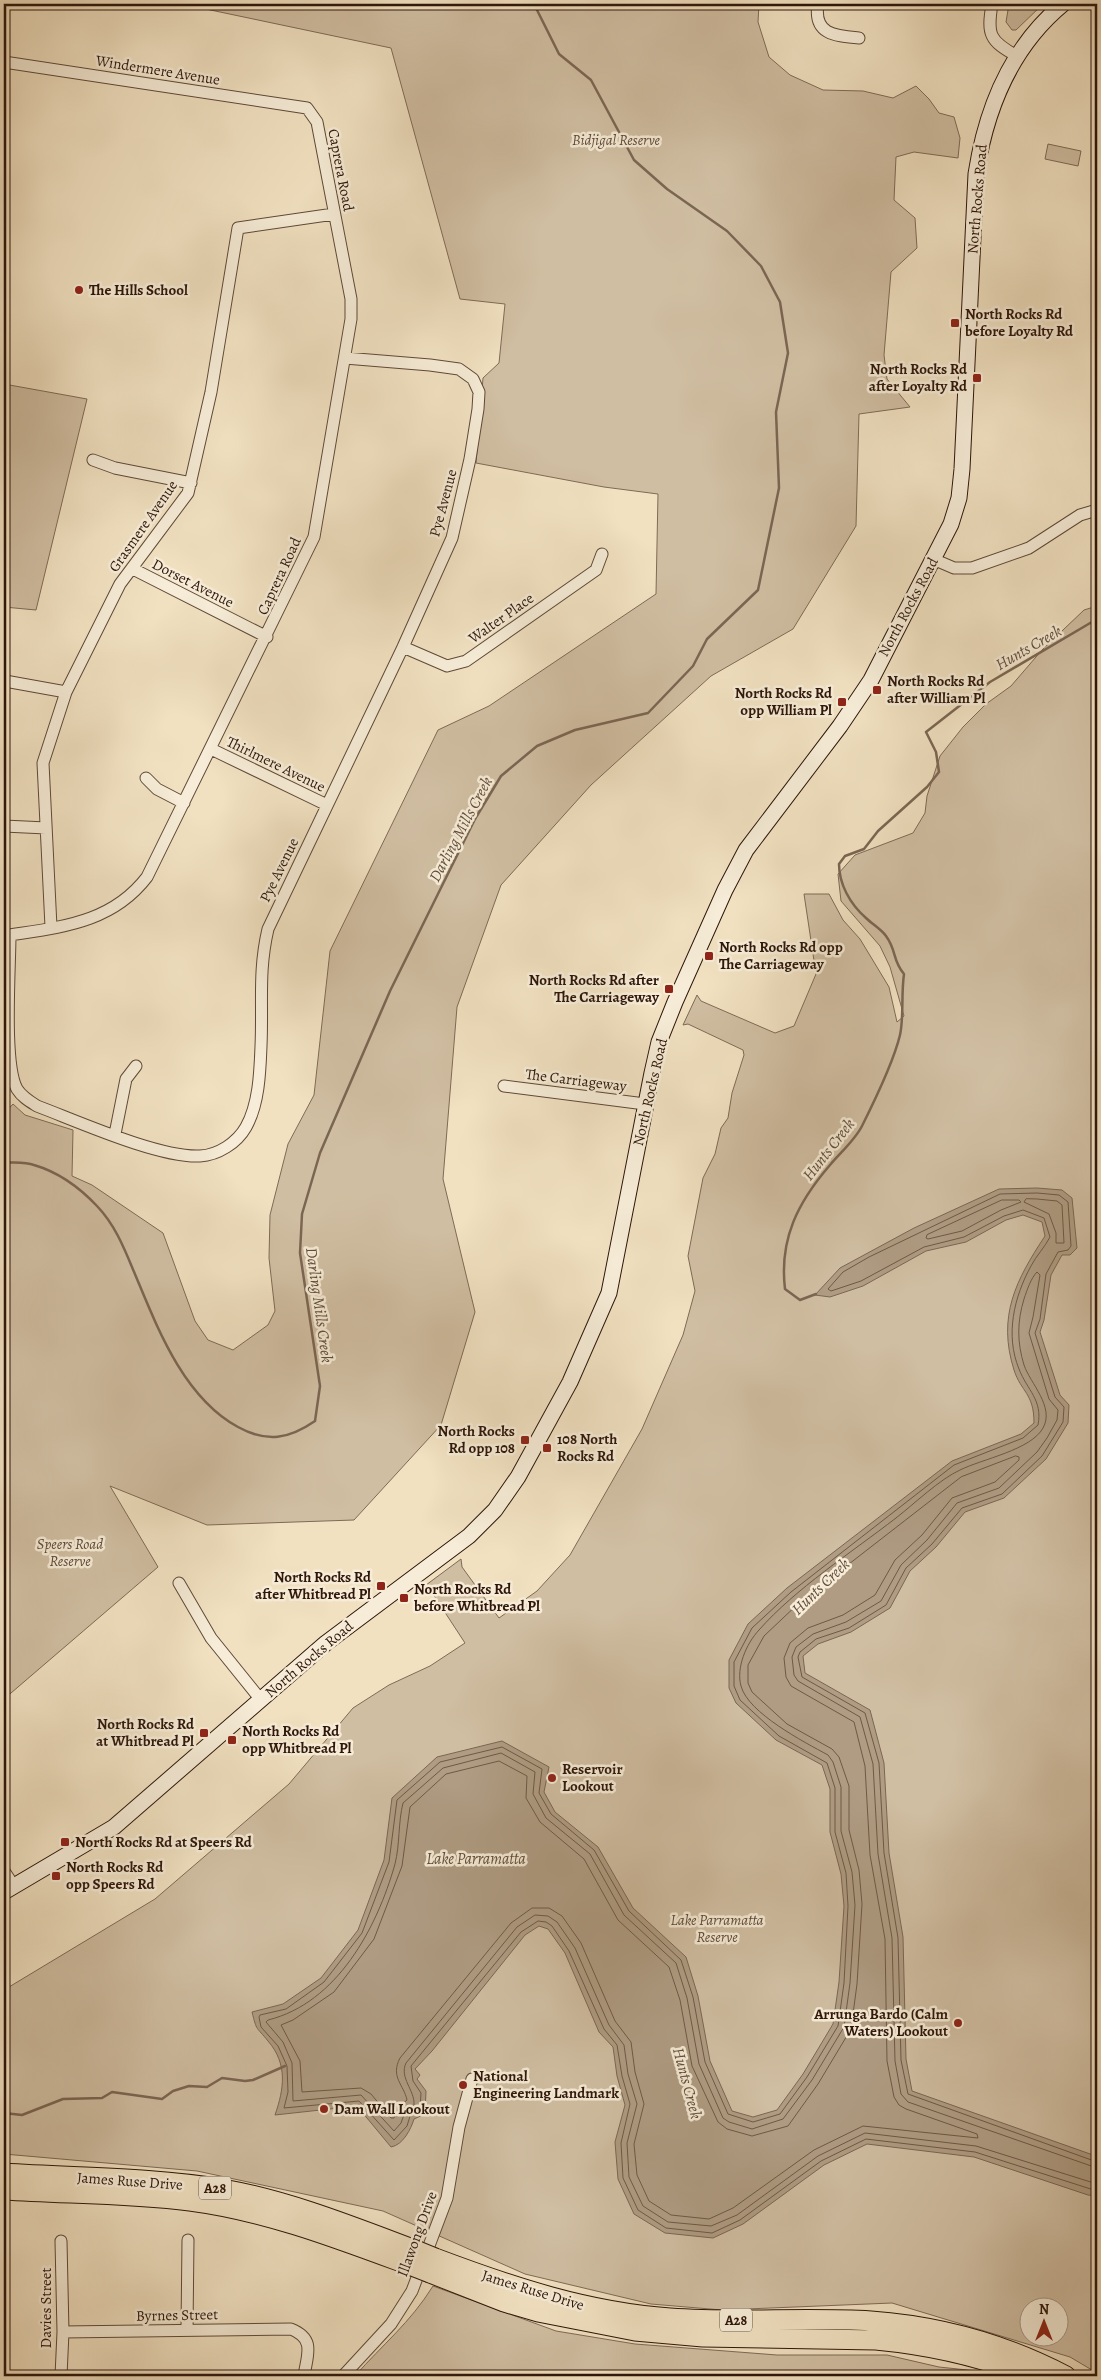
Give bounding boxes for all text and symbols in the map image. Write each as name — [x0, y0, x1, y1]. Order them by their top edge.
street label: Windermere Avenue — [93, 50, 222, 90]
street label: Caprera Road — [323, 127, 359, 214]
park label: Bidjigal Reserve — [572, 130, 661, 150]
street label: North Rocks Road — [962, 142, 992, 255]
place label: The Hills School — [89, 280, 188, 300]
marker: The Hills School — [73, 284, 85, 296]
place label: North Rocks Rd before Loyalty Rd — [964, 304, 1074, 341]
marker: North Rocks Rd before Loyalty Rd — [949, 317, 961, 329]
place label: North Rocks Rd after Loyalty Rd — [869, 359, 968, 396]
marker: North Rocks Rd after Loyalty Rd — [971, 372, 983, 384]
street label: Pye Avenue — [424, 467, 462, 539]
street label: Grasmere Avenue — [104, 476, 182, 576]
street label: Caprera Road — [252, 533, 306, 618]
street label: North Rocks Road — [873, 553, 943, 660]
street label: Dorset Avenue — [149, 554, 237, 612]
street label: Walter Place — [463, 588, 538, 648]
water label: Hunts Creek — [991, 620, 1066, 676]
place label: North Rocks Rd after William Pl — [887, 671, 985, 708]
place label: North Rocks Rd opp William Pl — [735, 683, 833, 720]
marker: North Rocks Rd after William Pl — [871, 684, 883, 696]
marker: North Rocks Rd opp William Pl — [836, 696, 848, 708]
street label: Thirlmere Avenue — [223, 731, 329, 797]
water label: Darling Mills Creek — [424, 773, 498, 886]
street label: Pye Avenue — [255, 834, 303, 905]
place label: North Rocks Rd opp The Carriageway — [719, 937, 843, 974]
marker: North Rocks Rd opp The Carriageway — [703, 950, 715, 962]
place label: North Rocks Rd after The Carriageway — [529, 970, 660, 1007]
marker: North Rocks Rd after The Carriageway — [663, 983, 675, 995]
street label: North Rocks Road — [628, 1035, 672, 1148]
street label: The Carriageway — [524, 1064, 628, 1096]
water label: Hunts Creek — [798, 1114, 860, 1185]
water label: Darling Mills Creek — [300, 1246, 338, 1364]
place label: North Rocks Rd opp 108 — [438, 1421, 515, 1458]
place label: 108 North Rocks Rd — [557, 1429, 617, 1466]
marker: North Rocks Rd opp 108 — [519, 1434, 531, 1446]
marker: 108 North Rocks Rd — [541, 1442, 553, 1454]
park label: Speers Road Reserve — [37, 1534, 103, 1571]
water label: Hunts Creek — [787, 1553, 855, 1620]
place label: North Rocks Rd after Whitbread Pl — [255, 1567, 372, 1604]
place label: North Rocks Rd before Whitbread Pl — [413, 1579, 540, 1616]
marker: North Rocks Rd after Whitbread Pl — [375, 1580, 387, 1592]
marker: North Rocks Rd before Whitbread Pl — [398, 1592, 410, 1604]
street label: North Rocks Road — [260, 1615, 358, 1702]
place label: North Rocks Rd at Whitbread Pl — [96, 1714, 195, 1751]
place label: North Rocks Rd opp Whitbread Pl — [242, 1721, 352, 1758]
marker: North Rocks Rd at Whitbread Pl — [198, 1727, 210, 1739]
marker: North Rocks Rd opp Whitbread Pl — [226, 1734, 238, 1746]
place label: Reservoir Lookout — [562, 1759, 623, 1796]
marker: Reservoir Lookout — [546, 1772, 558, 1784]
place label: North Rocks Rd at Speers Rd — [75, 1832, 253, 1852]
marker: North Rocks Rd at Speers Rd — [59, 1836, 71, 1848]
water label: Lake Parramatta — [426, 1848, 526, 1870]
place label: North Rocks Rd opp Speers Rd — [66, 1857, 164, 1894]
marker: North Rocks Rd opp Speers Rd — [50, 1870, 62, 1882]
park label: Lake Parramatta Reserve — [670, 1910, 764, 1947]
place label: Arrunga Bardo (Calm Waters) Lookout — [813, 2004, 948, 2041]
marker: Arrunga Bardo (Calm Waters) Lookout — [952, 2017, 964, 2029]
water label: Hunts Creek — [667, 2045, 707, 2121]
place label: National Engineering Landmark — [473, 2066, 619, 2103]
marker: National Engineering Landmark — [457, 2079, 469, 2091]
place label: Dam Wall Lookout — [334, 2099, 450, 2119]
marker: Dam Wall Lookout — [318, 2103, 330, 2115]
street label: James Ruse Drive — [76, 2167, 184, 2195]
road number: A28 — [199, 2176, 231, 2200]
street label: Illawong Drive — [392, 2188, 442, 2280]
street label: James Ruse Drive — [479, 2265, 587, 2315]
street label: Davies Street — [36, 2268, 56, 2348]
north arrow — [1018, 2298, 1068, 2348]
text: N — [1039, 2300, 1049, 2319]
street label: Byrnes Street — [136, 2304, 218, 2326]
road number: A28 — [720, 2308, 752, 2332]

